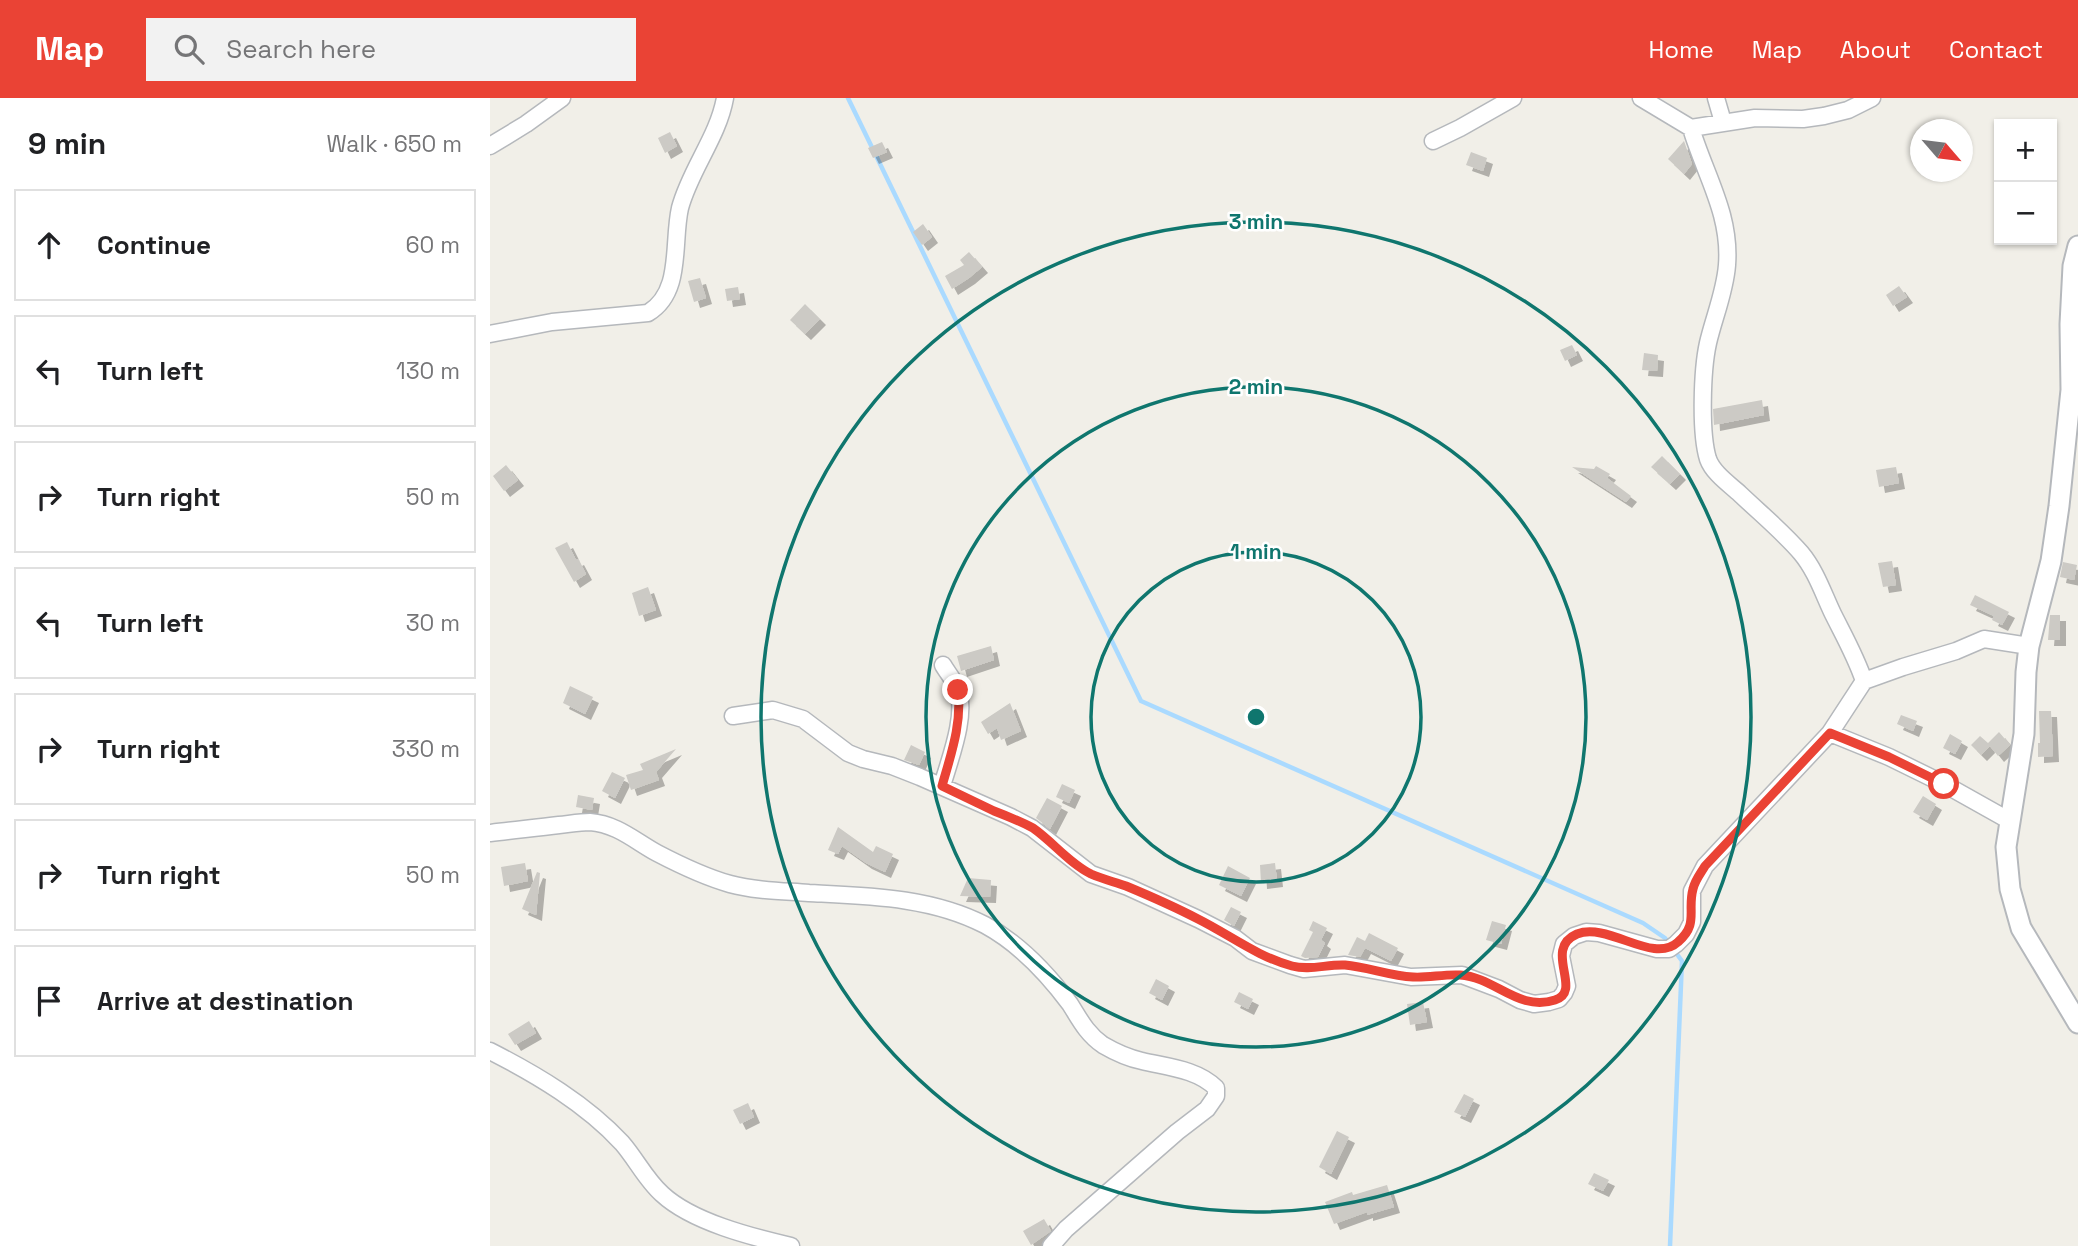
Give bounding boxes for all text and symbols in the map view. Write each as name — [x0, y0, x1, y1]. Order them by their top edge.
search box — [146, 18, 636, 81]
text: Map — [35, 28, 104, 70]
icon: search — [170, 30, 208, 68]
text: Search here — [226, 32, 376, 66]
text: Home — [1648, 34, 1714, 65]
text: Map — [1752, 34, 1802, 65]
text: About — [1840, 34, 1911, 65]
text: Contact — [1949, 34, 2043, 65]
north arrow — [1910, 119, 1973, 182]
map controls — [1994, 119, 2057, 245]
button: + — [1994, 119, 2057, 182]
text: 9 min — [28, 124, 106, 163]
text: Walk · 650 m — [326, 129, 462, 159]
button: − — [1994, 182, 2057, 245]
text: 3 min — [1229, 208, 1283, 235]
icon: ahead — [30, 226, 68, 264]
text: Continue — [97, 228, 211, 262]
text: 60 m — [405, 230, 460, 260]
icon: left — [30, 352, 68, 390]
text: Turn left — [97, 354, 204, 388]
text: 130 m — [396, 356, 460, 386]
text: 2 min — [1229, 373, 1283, 400]
icon: right — [30, 478, 68, 516]
text: Turn right — [97, 480, 221, 514]
text: 50 m — [406, 482, 460, 512]
text: 1 min — [1230, 538, 1282, 565]
icon: left — [30, 604, 68, 642]
text: Turn left — [97, 606, 204, 640]
text: 30 m — [406, 608, 460, 638]
route end — [942, 674, 973, 705]
centre of rings — [1244, 705, 1268, 729]
icon: right — [30, 730, 68, 768]
text: Turn right — [97, 732, 221, 766]
text: 330 m — [392, 734, 460, 764]
route start — [1928, 768, 1959, 799]
icon: right — [30, 856, 68, 894]
text: Turn right — [97, 858, 221, 892]
text: 50 m — [406, 860, 460, 890]
icon: arrive — [30, 982, 68, 1020]
text: Arrive at destination — [97, 984, 354, 1018]

